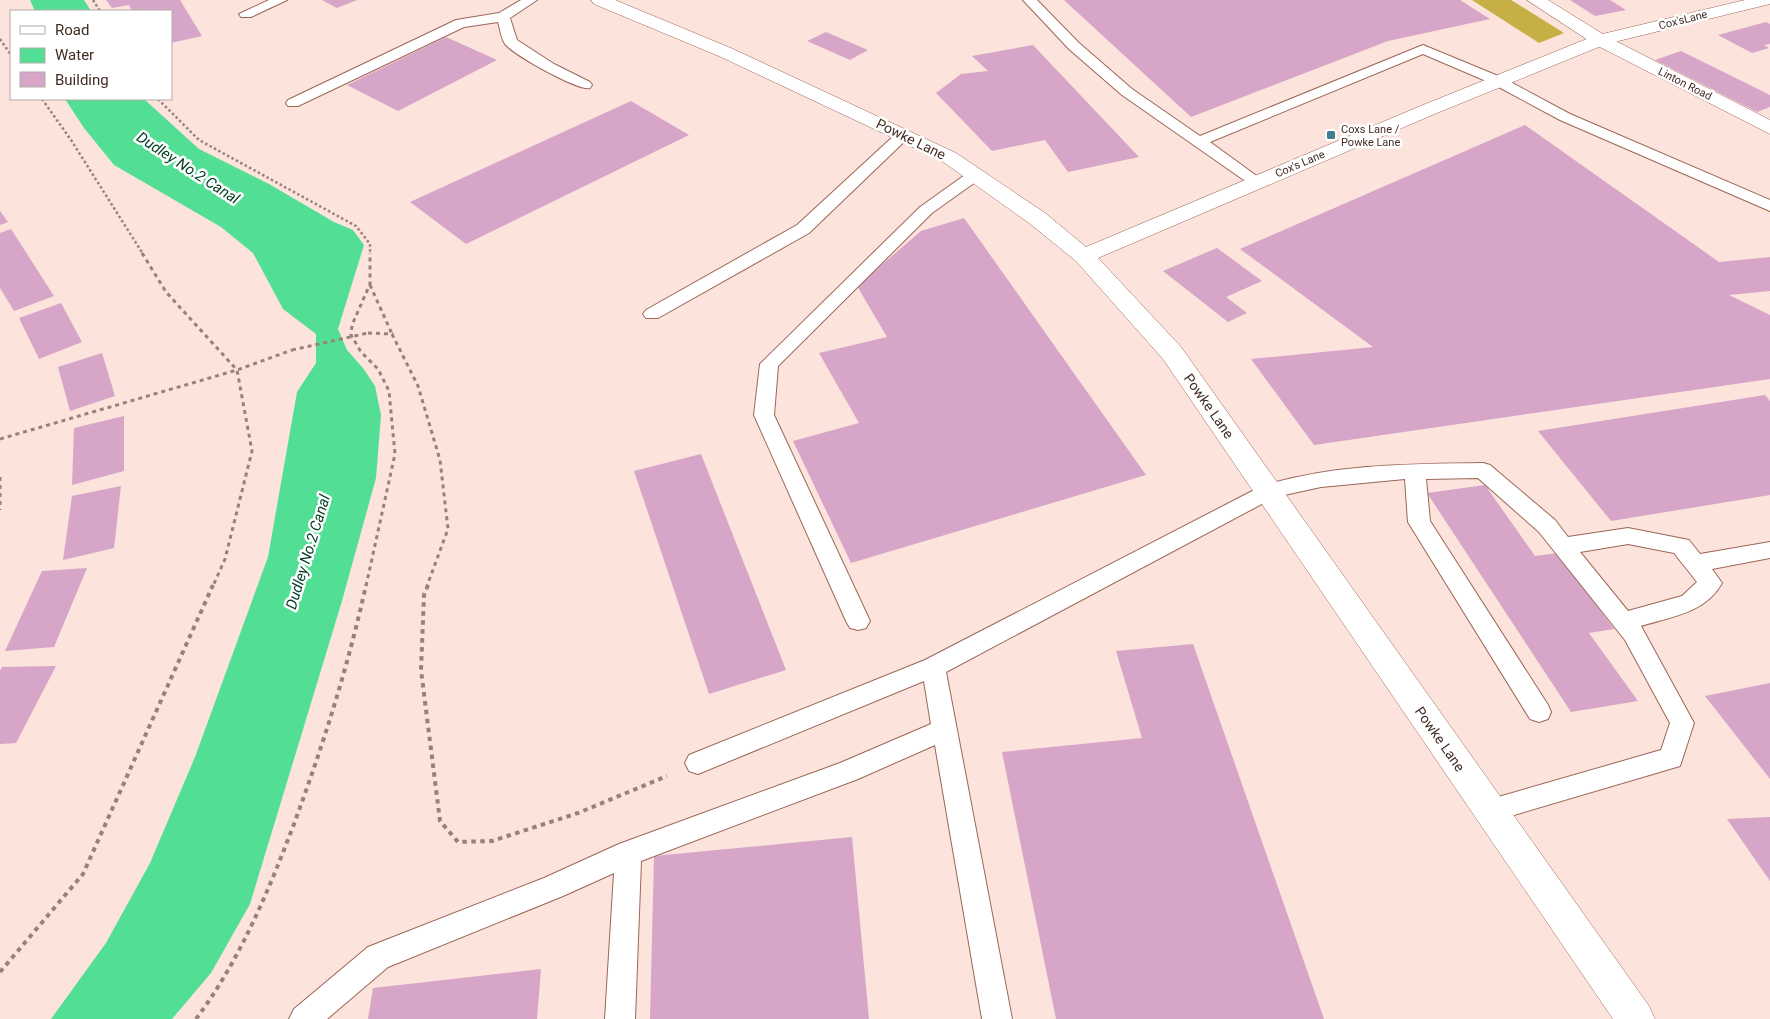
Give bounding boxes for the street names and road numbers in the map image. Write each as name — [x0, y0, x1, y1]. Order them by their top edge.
street label: Cox'sLane — [1657, 8, 1709, 32]
street label: Linton Road — [1656, 65, 1714, 103]
street label: Powke Lane — [874, 115, 948, 163]
street label: Cox's Lane — [1273, 148, 1327, 180]
street label: Powke Lane — [1181, 371, 1237, 441]
street label: Powke Lane — [1412, 704, 1468, 774]

